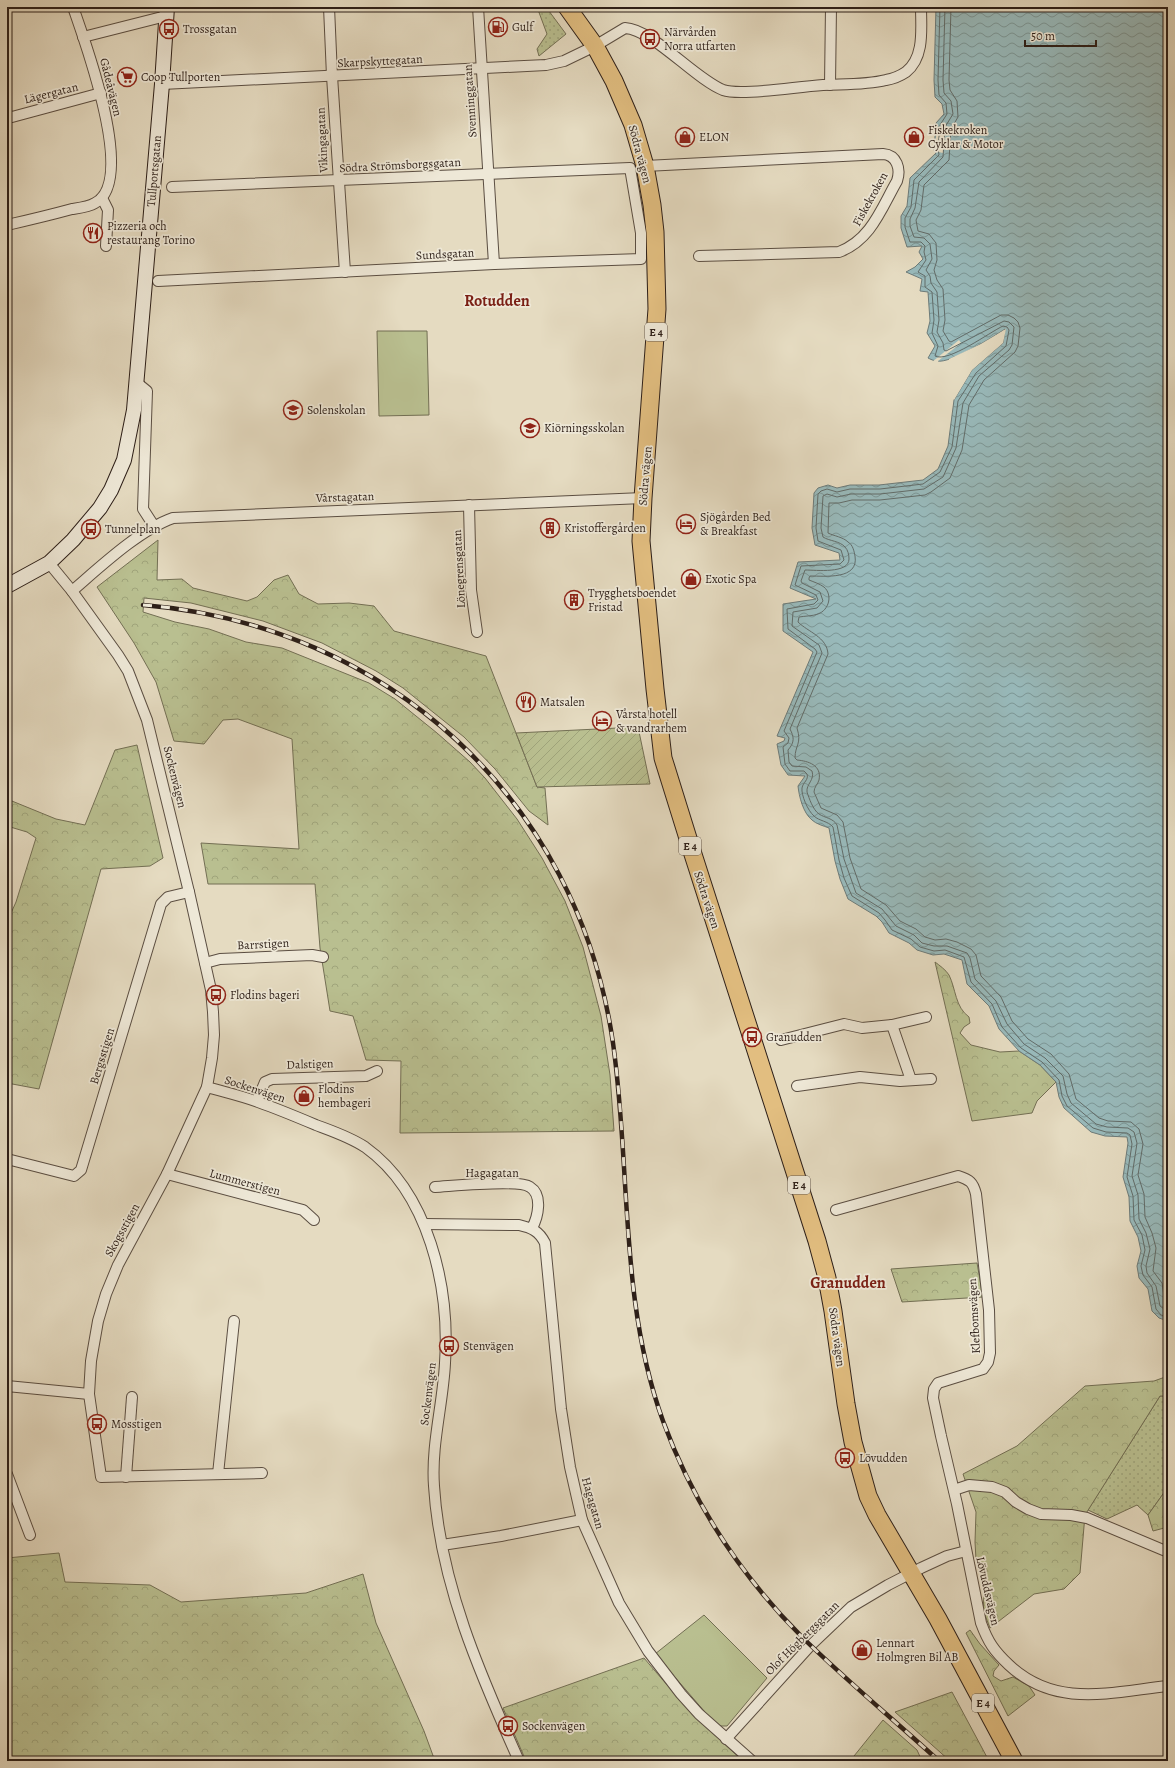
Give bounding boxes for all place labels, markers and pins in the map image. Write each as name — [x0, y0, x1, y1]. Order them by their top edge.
fuel station icon: Gulf — [487, 16, 509, 38]
bus stop icon: Trossgatan — [158, 18, 180, 40]
place label: Gulf — [512, 19, 535, 35]
place label: Trossgatan — [183, 21, 237, 37]
place label: Närvården Norra utfarten — [664, 24, 736, 54]
bus stop icon: Närvården Norra utfarten — [639, 28, 661, 50]
supermarket icon: Coop Tullporten — [116, 66, 138, 88]
place label: Coop Tullporten — [141, 69, 221, 85]
place label: Fiskekroken Cyklar & Motor — [928, 122, 1004, 152]
shop icon: ELON — [674, 126, 696, 148]
shop icon: Fiskekroken Cyklar & Motor — [903, 126, 925, 148]
place label: ELON — [699, 129, 729, 145]
place label: Pizzeria och restaurang Torino — [107, 218, 195, 248]
restaurant icon: Pizzeria och restaurang Torino — [82, 222, 104, 244]
school or university icon: Solenskolan — [282, 399, 304, 421]
place label: Solenskolan — [307, 402, 366, 418]
school or university icon: Kiörningsskolan — [519, 417, 541, 439]
place label: Kiörningsskolan — [544, 420, 625, 436]
place label: Sjögården Bed & Breakfast — [700, 509, 771, 539]
hotel icon: Sjögården Bed & Breakfast — [675, 513, 697, 535]
building icon: Kristoffergården — [539, 517, 561, 539]
bus stop icon: Tunnelplan — [80, 518, 102, 540]
place label: Kristoffergården — [564, 520, 646, 536]
place label: Tunnelplan — [105, 521, 161, 537]
shop icon: Exotic Spa — [680, 568, 702, 590]
place label: Exotic Spa — [705, 571, 757, 587]
place label: Trygghetsboendet Fristad — [588, 585, 677, 615]
building icon: Trygghetsboendet Fristad — [563, 589, 585, 611]
restaurant icon: Matsalen — [515, 691, 537, 713]
place label: Matsalen — [540, 694, 585, 710]
place label: Vårsta hotell & vandrarhem — [615, 706, 687, 736]
hotel icon: Vårsta hotell & vandrarhem — [591, 710, 613, 732]
bus stop icon: Flodins bageri — [205, 984, 227, 1006]
place label: Flodins bageri — [230, 987, 300, 1003]
bus stop icon: Granudden — [741, 1026, 763, 1048]
place label: Granudden — [766, 1029, 822, 1045]
place label: Flodins hembageri — [318, 1081, 371, 1111]
shop icon: Flodins hembageri — [293, 1085, 315, 1107]
bus stop icon: Stenvägen — [438, 1335, 460, 1357]
place label: Stenvägen — [463, 1338, 514, 1354]
bus stop icon: Mosstigen — [86, 1413, 108, 1435]
place label: Mosstigen — [111, 1416, 162, 1432]
bus stop icon: Lövudden — [834, 1447, 856, 1469]
place label: Lövudden — [859, 1450, 908, 1466]
place label: Lennart Holmgren Bil AB — [876, 1635, 958, 1665]
shop icon: Lennart Holmgren Bil AB — [851, 1639, 873, 1661]
bus stop icon: Sockenvägen — [497, 1715, 519, 1737]
place label: Sockenvägen — [522, 1718, 586, 1734]

